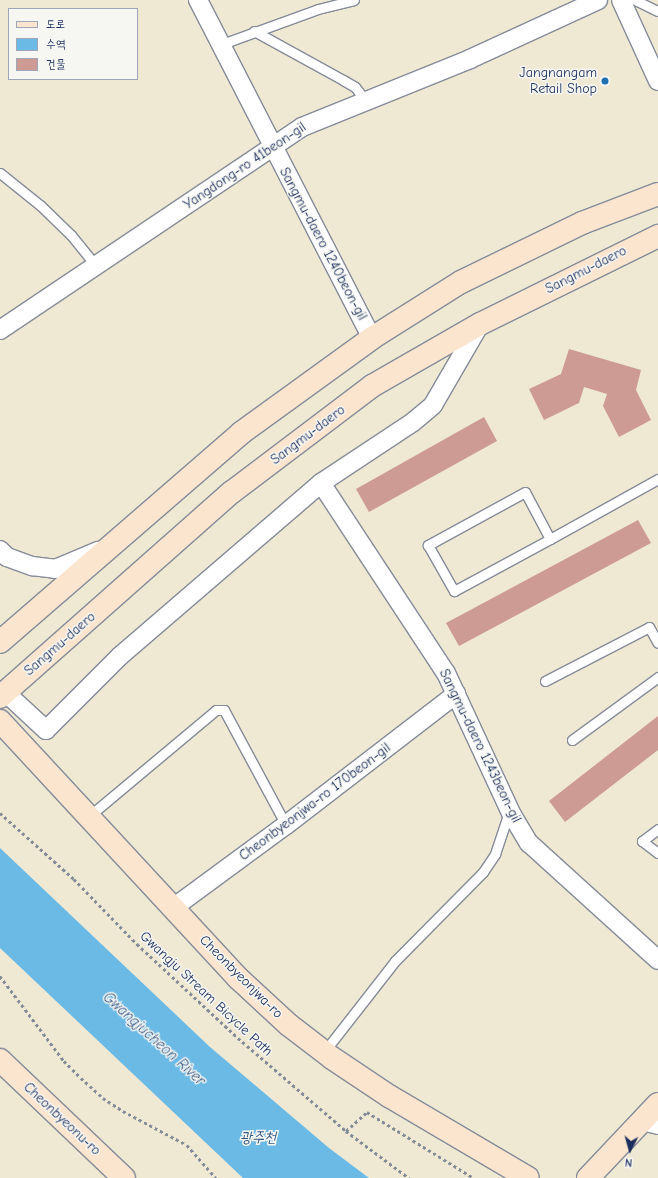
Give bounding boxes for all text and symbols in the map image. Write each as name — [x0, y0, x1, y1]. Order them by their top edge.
legend — [8, 8, 138, 80]
text: 도로 — [46, 17, 65, 31]
text: 수역 — [46, 37, 65, 51]
text: 건물 — [46, 57, 65, 71]
place label: Jangnangam Retail Shop — [519, 65, 597, 98]
marker: Jangnangam Retail Shop — [600, 76, 610, 86]
street label: Yangdong-ro 41beon-gil — [181, 119, 309, 213]
street label: Sangmu-daero 1240beon-gil — [276, 165, 370, 323]
street label: Sangmu-daero — [543, 242, 629, 298]
street label: Sangmu-daero — [267, 402, 349, 468]
street label: Sangmu-daero — [21, 609, 99, 679]
street label: Sangmu-daero 1243beon-gil — [435, 666, 525, 826]
street label: Cheonbyeonjwa-ro 170beon-gil — [236, 740, 394, 864]
street label: Gwangju Stream Bicycle Path — [136, 928, 276, 1060]
street label: Cheonbyeonjwa-ro — [196, 932, 286, 1022]
water label: Gwangjucheon River — [99, 988, 209, 1090]
street label: Cheonbyeonu-ro — [20, 1079, 104, 1159]
water label: 광주천 — [240, 1129, 276, 1147]
north arrow — [610, 1130, 650, 1170]
text: N — [624, 1156, 633, 1169]

